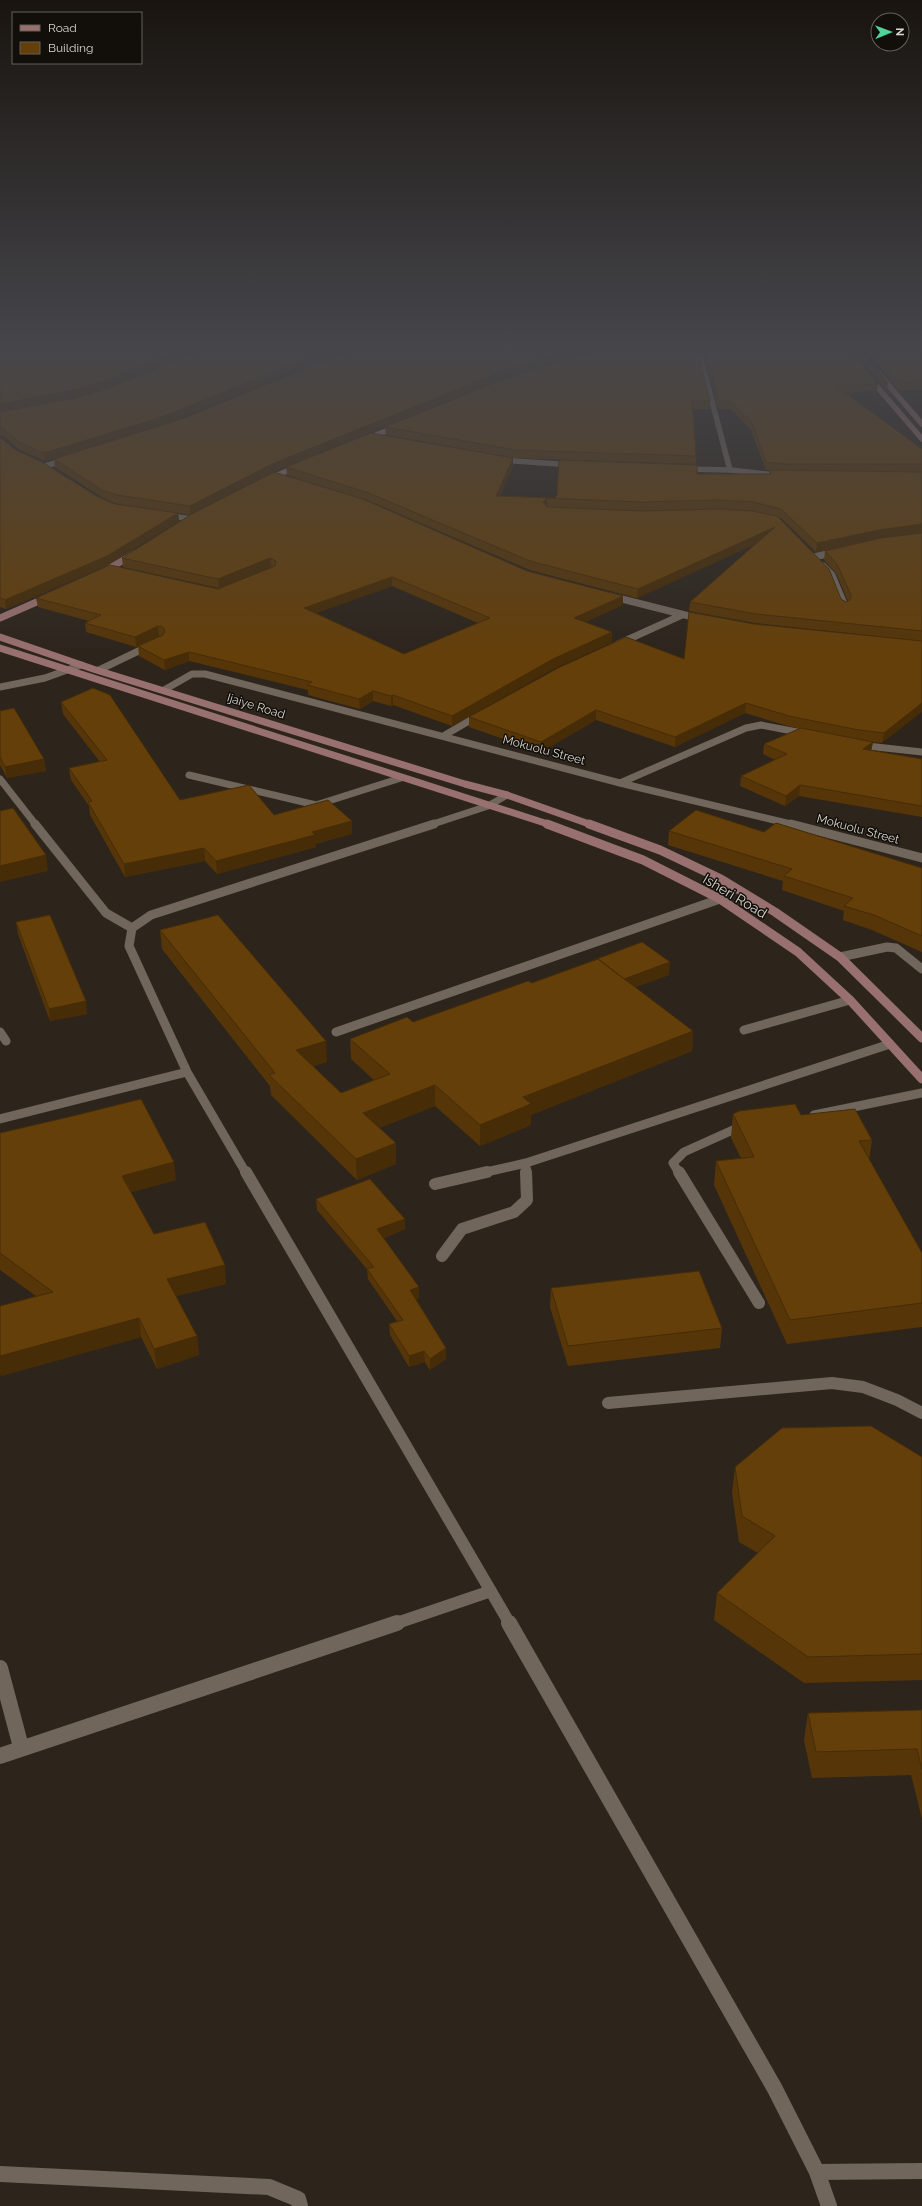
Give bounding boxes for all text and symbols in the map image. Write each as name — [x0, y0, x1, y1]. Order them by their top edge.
legend — [12, 12, 142, 64]
north arrow — [870, 12, 910, 52]
text: Road — [48, 21, 77, 35]
text: N — [893, 28, 906, 36]
text: Building — [48, 41, 94, 55]
street label: Ijaiye Road — [225, 691, 287, 721]
street label: Mokuolu Street — [501, 732, 587, 768]
street label: Mokuolu Street — [815, 811, 901, 847]
street label: Isheri Road — [700, 871, 770, 921]

